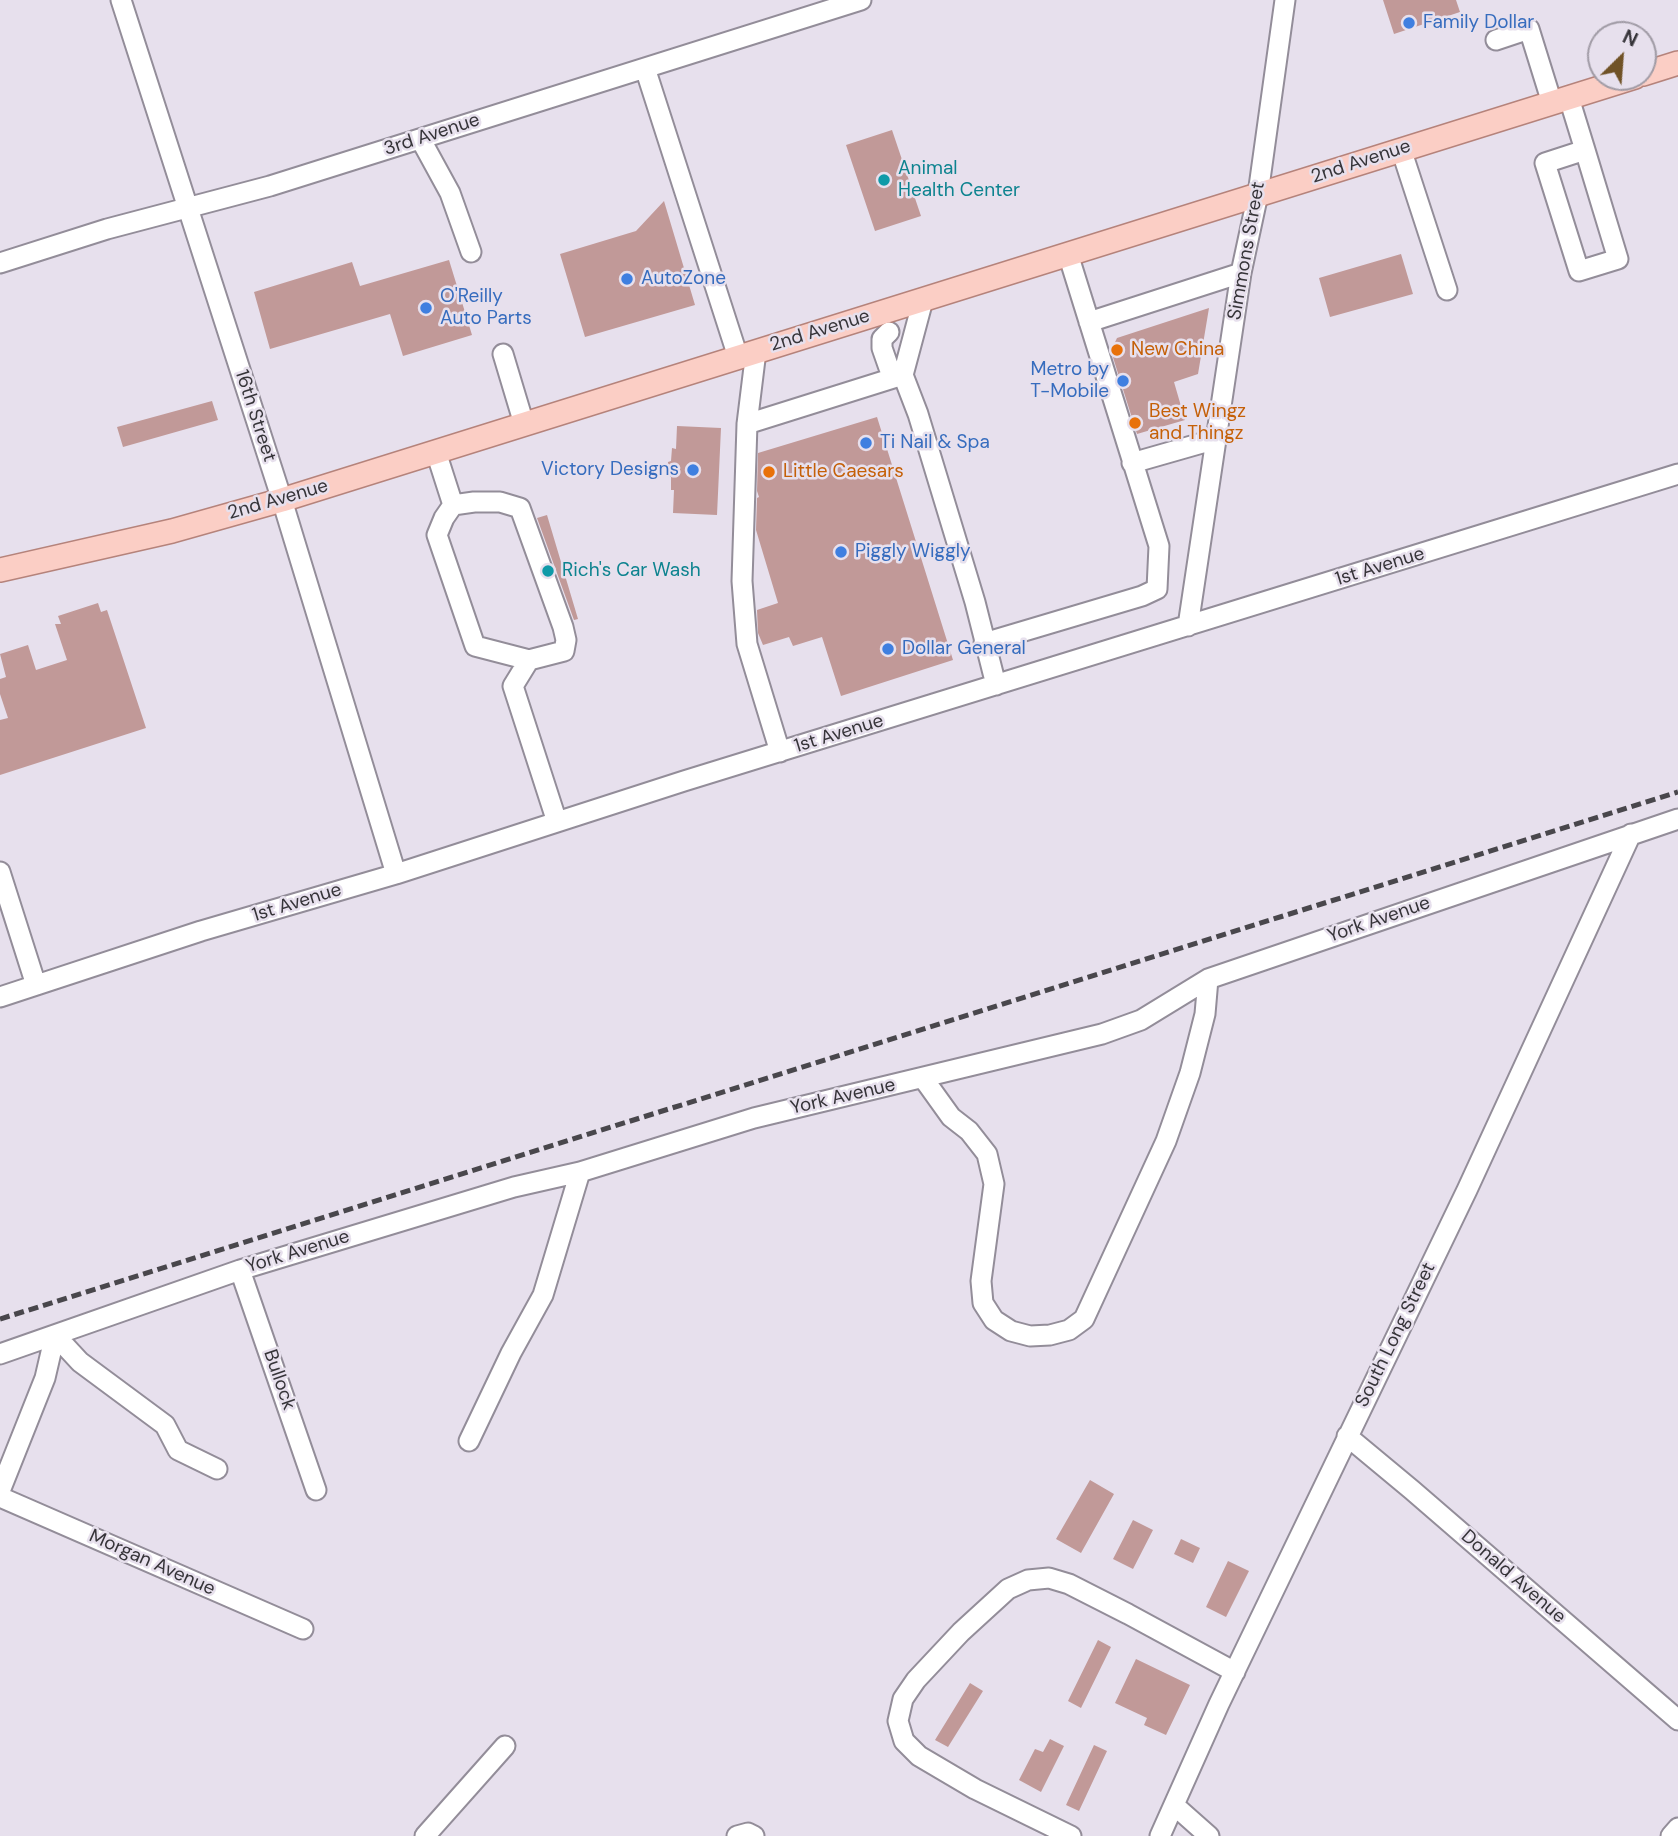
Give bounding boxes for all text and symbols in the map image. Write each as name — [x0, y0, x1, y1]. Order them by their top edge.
place label: Family Dollar — [1423, 12, 1534, 34]
marker: Family Dollar — [1401, 15, 1417, 31]
north arrow — [1587, 21, 1657, 91]
text: N — [1619, 24, 1642, 53]
street label: 3rd Avenue — [381, 109, 483, 161]
street label: 2nd Avenue — [1308, 135, 1414, 189]
place label: Animal Health Center — [898, 158, 1020, 202]
marker: Animal Health Center — [876, 172, 892, 188]
street label: Simmons Street — [1224, 180, 1270, 322]
place label: AutoZone — [641, 268, 726, 290]
marker: AutoZone — [619, 271, 635, 287]
place label: O'Reilly Auto Parts — [440, 286, 532, 330]
marker: O'Reilly Auto Parts — [418, 300, 434, 316]
street label: 2nd Avenue — [767, 305, 873, 357]
place label: New China — [1131, 339, 1224, 361]
marker: New China — [1109, 342, 1125, 358]
place label: Metro by T-Mobile — [1030, 359, 1109, 403]
street label: 16th Street — [229, 367, 281, 465]
marker: Metro by T-Mobile — [1115, 373, 1131, 389]
place label: Best Wingz and Thingz — [1149, 401, 1246, 445]
marker: Best Wingz and Thingz — [1127, 415, 1143, 431]
place label: Ti Nail & Spa — [880, 432, 990, 454]
marker: Ti Nail & Spa — [858, 435, 874, 451]
place label: Victory Designs — [541, 459, 679, 481]
place label: Little Caesars — [783, 461, 904, 483]
marker: Victory Designs — [685, 462, 701, 478]
marker: Little Caesars — [761, 464, 777, 480]
street label: 2nd Avenue — [225, 475, 331, 525]
place label: Piggly Wiggly — [855, 541, 971, 563]
street label: 1st Avenue — [1333, 543, 1427, 591]
marker: Piggly Wiggly — [833, 544, 849, 560]
place label: Rich's Car Wash — [562, 560, 701, 582]
marker: Rich's Car Wash — [540, 563, 556, 579]
place label: Dollar General — [902, 638, 1026, 660]
marker: Dollar General — [880, 641, 896, 657]
street label: 1st Avenue — [792, 710, 886, 758]
street label: 1st Avenue — [250, 879, 344, 927]
street label: York Avenue — [1325, 892, 1433, 948]
street label: York Avenue — [788, 1074, 898, 1120]
street label: York Avenue — [244, 1225, 352, 1279]
street label: South Long Street — [1351, 1259, 1441, 1411]
street label: Bullock — [258, 1347, 300, 1413]
street label: Morgan Avenue — [85, 1525, 219, 1601]
street label: Donald Avenue — [1456, 1525, 1570, 1629]

